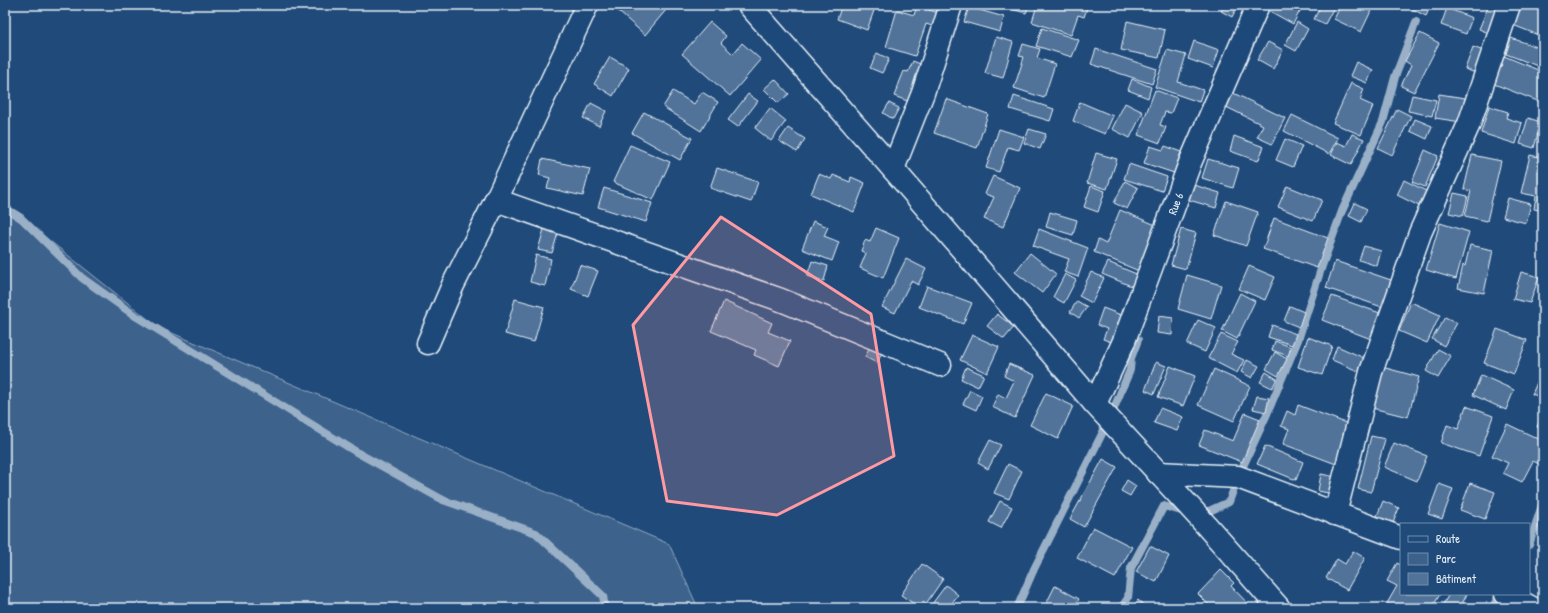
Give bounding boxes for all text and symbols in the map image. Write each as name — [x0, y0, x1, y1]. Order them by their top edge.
street label: Rue 6 — [1163, 190, 1187, 217]
legend — [1400, 523, 1530, 595]
text: Route — [1436, 530, 1460, 547]
text: Parc — [1436, 550, 1456, 567]
text: Bâtiment — [1436, 570, 1477, 587]

